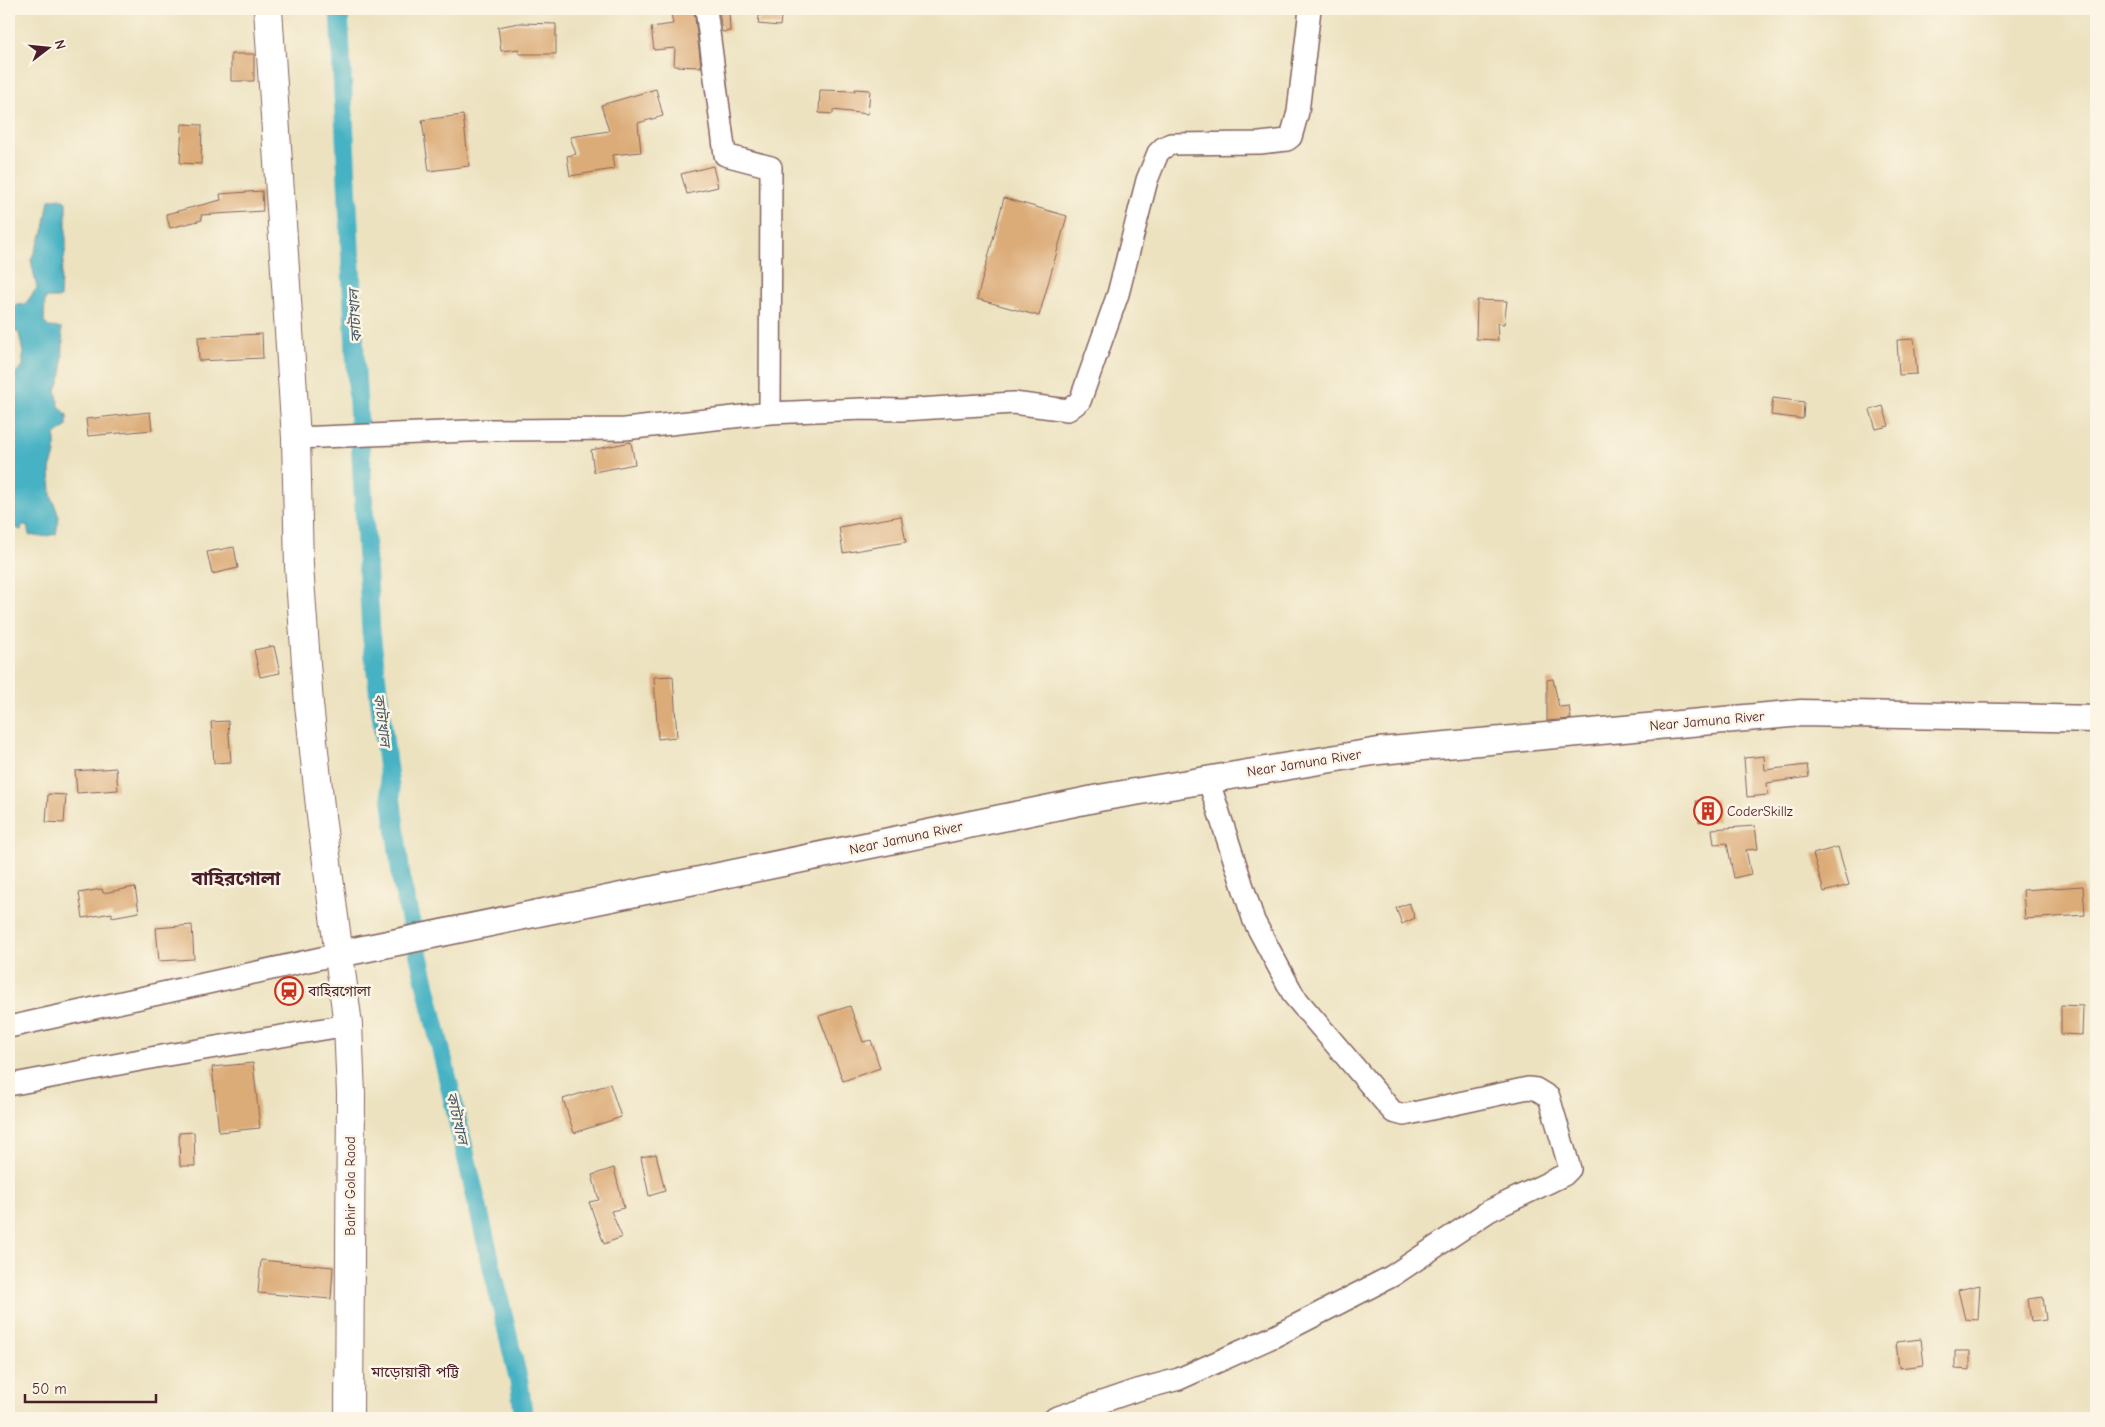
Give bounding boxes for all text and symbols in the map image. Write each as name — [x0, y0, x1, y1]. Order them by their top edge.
north arrow — [22, 22, 72, 72]
text: N — [51, 38, 69, 51]
water label: কাটাখাল — [344, 286, 365, 343]
water label: কাটাখাল — [370, 693, 395, 750]
street label: Near Jamuna River — [1649, 707, 1766, 734]
street label: Near Jamuna River — [1246, 746, 1363, 780]
building icon: CoderSkillz — [1693, 796, 1723, 826]
place label: CoderSkillz — [1727, 803, 1793, 820]
street label: Near Jamuna River — [848, 818, 965, 858]
district label: বাহিরগোলা — [191, 868, 281, 890]
station icon: বাহিরগোলা — [274, 976, 304, 1006]
place label: বাহিরগোলা — [307, 983, 371, 1000]
water label: কাটাখাল — [442, 1090, 472, 1149]
street label: Bahir Gola Raod — [342, 1136, 359, 1236]
district label: মাড়োয়ারী পট্টি — [370, 1363, 459, 1381]
scale bar — [25, 1372, 156, 1404]
text: 50 m — [32, 1380, 67, 1398]

